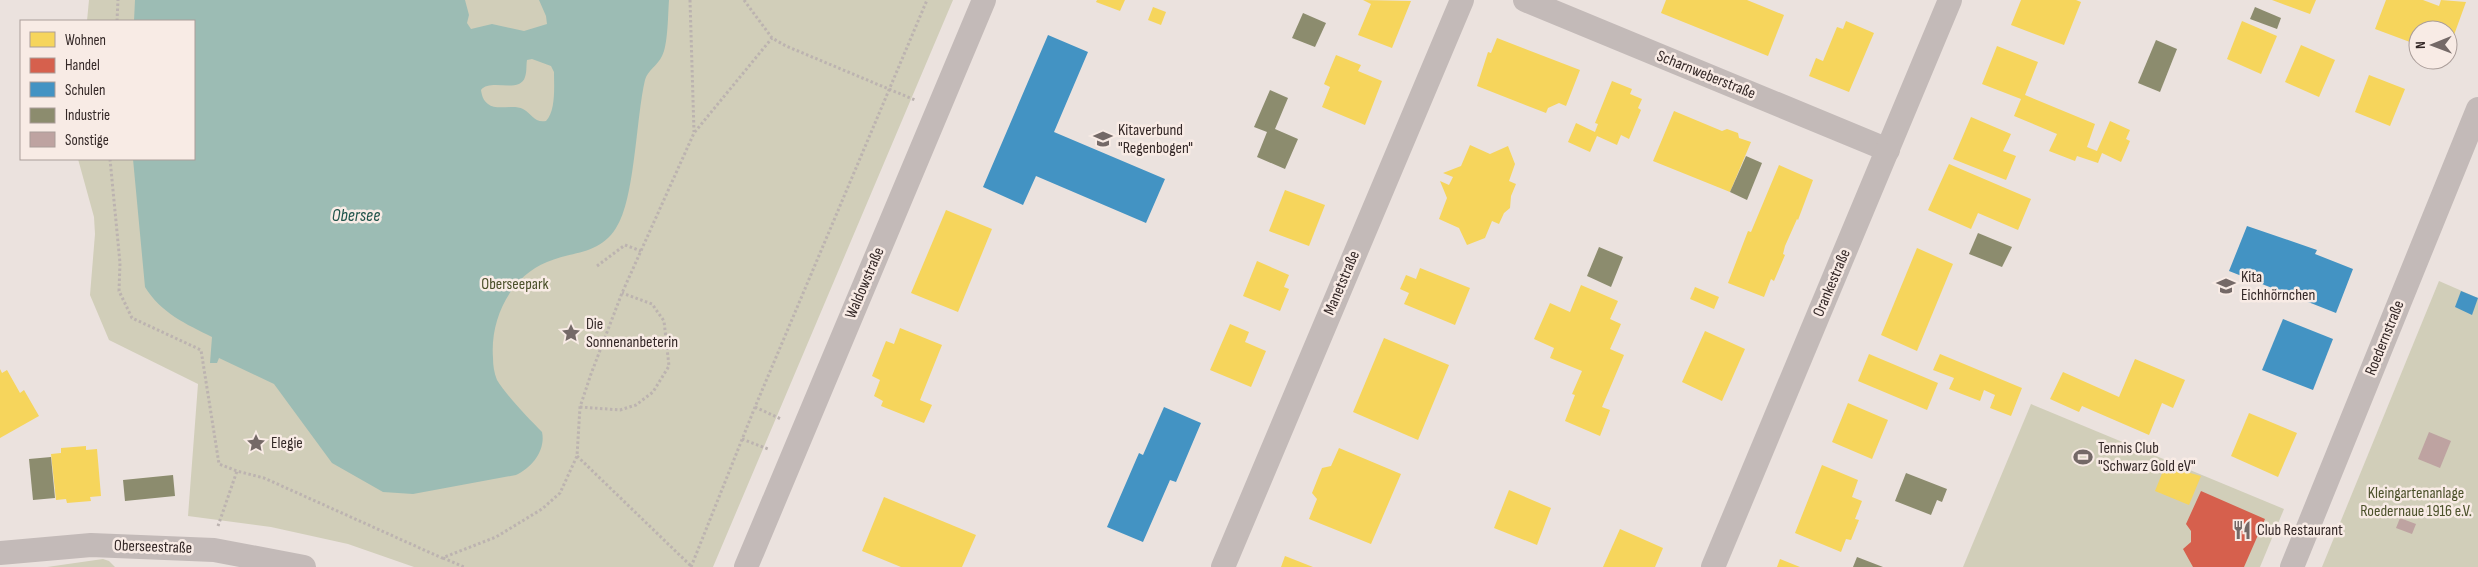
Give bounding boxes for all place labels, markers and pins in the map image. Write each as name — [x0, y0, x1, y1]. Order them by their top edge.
place label: Kitaverbund "Regenbogen" — [1118, 121, 1193, 158]
school or university icon: Kitaverbund "Regenbogen" — [1092, 128, 1114, 150]
place label: Kita Eichhörnchen — [2241, 268, 2315, 305]
school or university icon: Kita Eichhörnchen — [2215, 275, 2237, 297]
place label: Die Sonnenanbeterin — [586, 315, 678, 352]
place icon: Die Sonnenanbeterin — [560, 322, 582, 344]
place icon: Elegie — [245, 432, 267, 454]
place label: Elegie — [271, 434, 303, 453]
place label: Tennis Club "Schwarz Gold eV" — [2098, 439, 2196, 476]
sports icon: Tennis Club "Schwarz Gold eV" — [2072, 446, 2094, 468]
restaurant icon: Club Restaurant — [2231, 519, 2253, 541]
place label: Club Restaurant — [2257, 521, 2343, 540]

